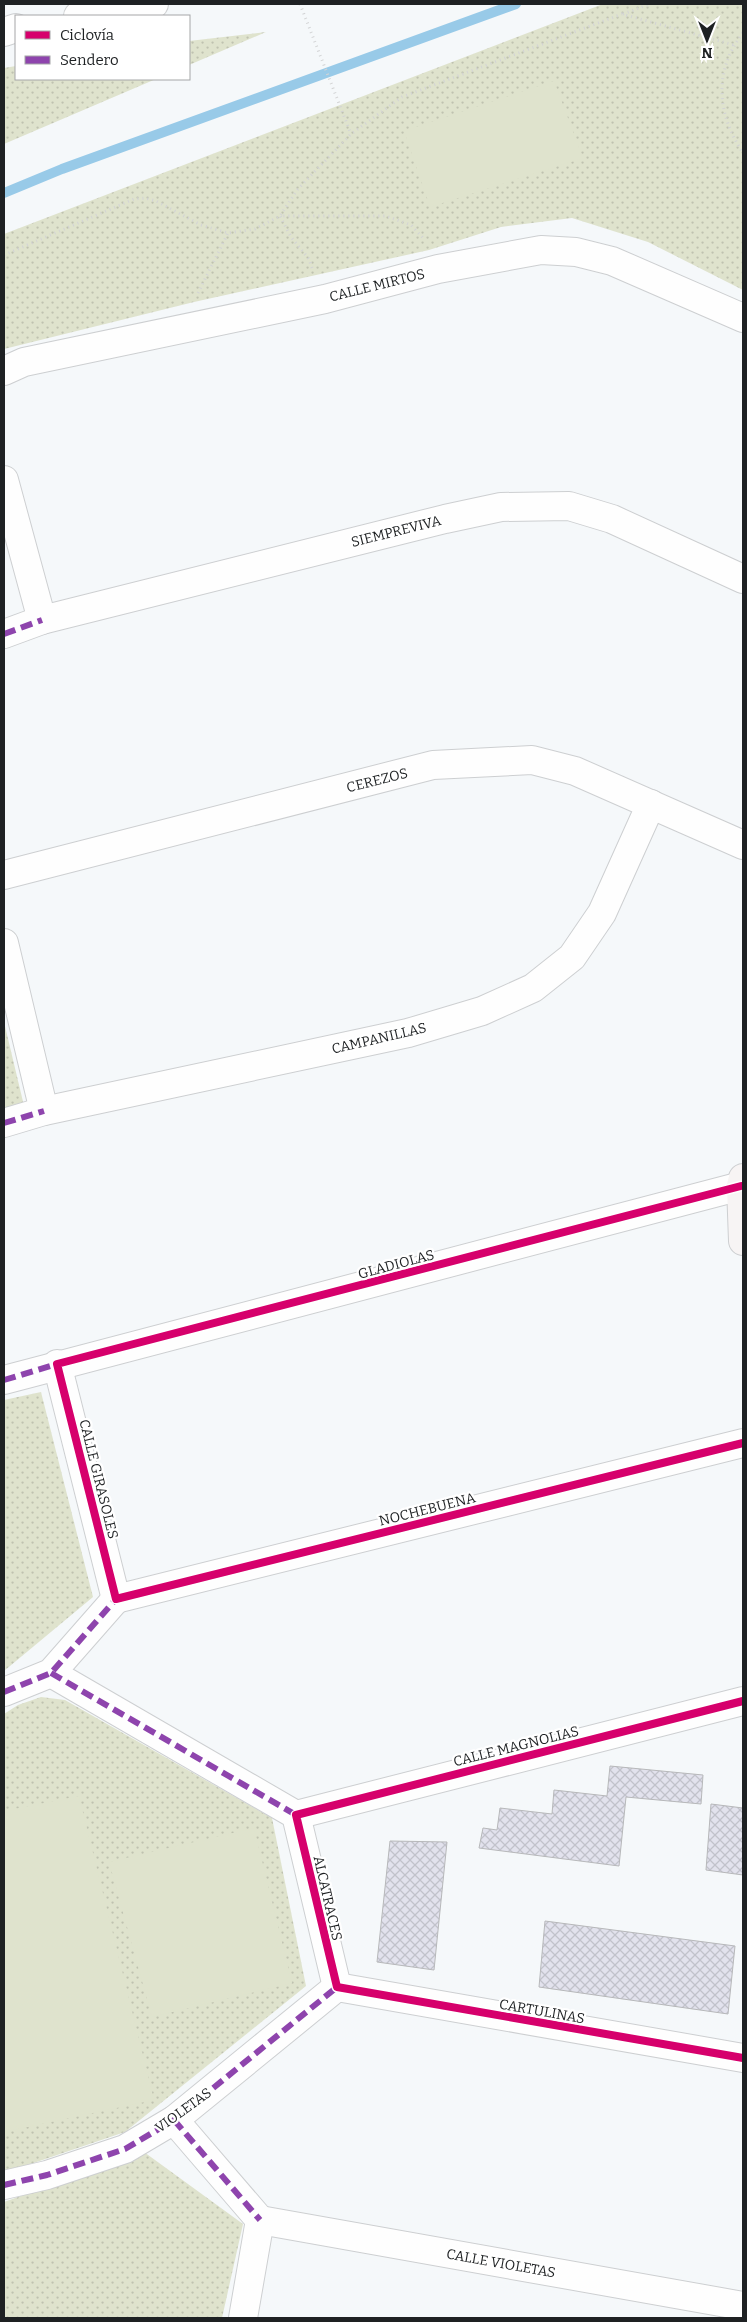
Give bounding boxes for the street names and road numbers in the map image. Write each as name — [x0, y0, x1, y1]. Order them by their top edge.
street label: CALLE MIRTOS — [328, 265, 427, 306]
street label: SIEMPREVIVA — [349, 512, 443, 551]
street label: CEREZOS — [345, 765, 410, 796]
street label: CAMPANILLAS — [330, 1019, 428, 1058]
street label: GLADIOLAS — [356, 1246, 436, 1283]
street label: CALLE GIRASOLES — [75, 1418, 122, 1541]
street label: NOCHEBUENA — [377, 1489, 477, 1530]
street label: CALLE MAGNOLIAS — [452, 1723, 581, 1770]
street label: ALCATRACES — [309, 1854, 346, 1942]
street label: CARTULINAS — [498, 1996, 586, 2027]
street label: VIOLETAS — [152, 2084, 215, 2137]
street label: CALLE VIOLETAS — [445, 2246, 557, 2281]

